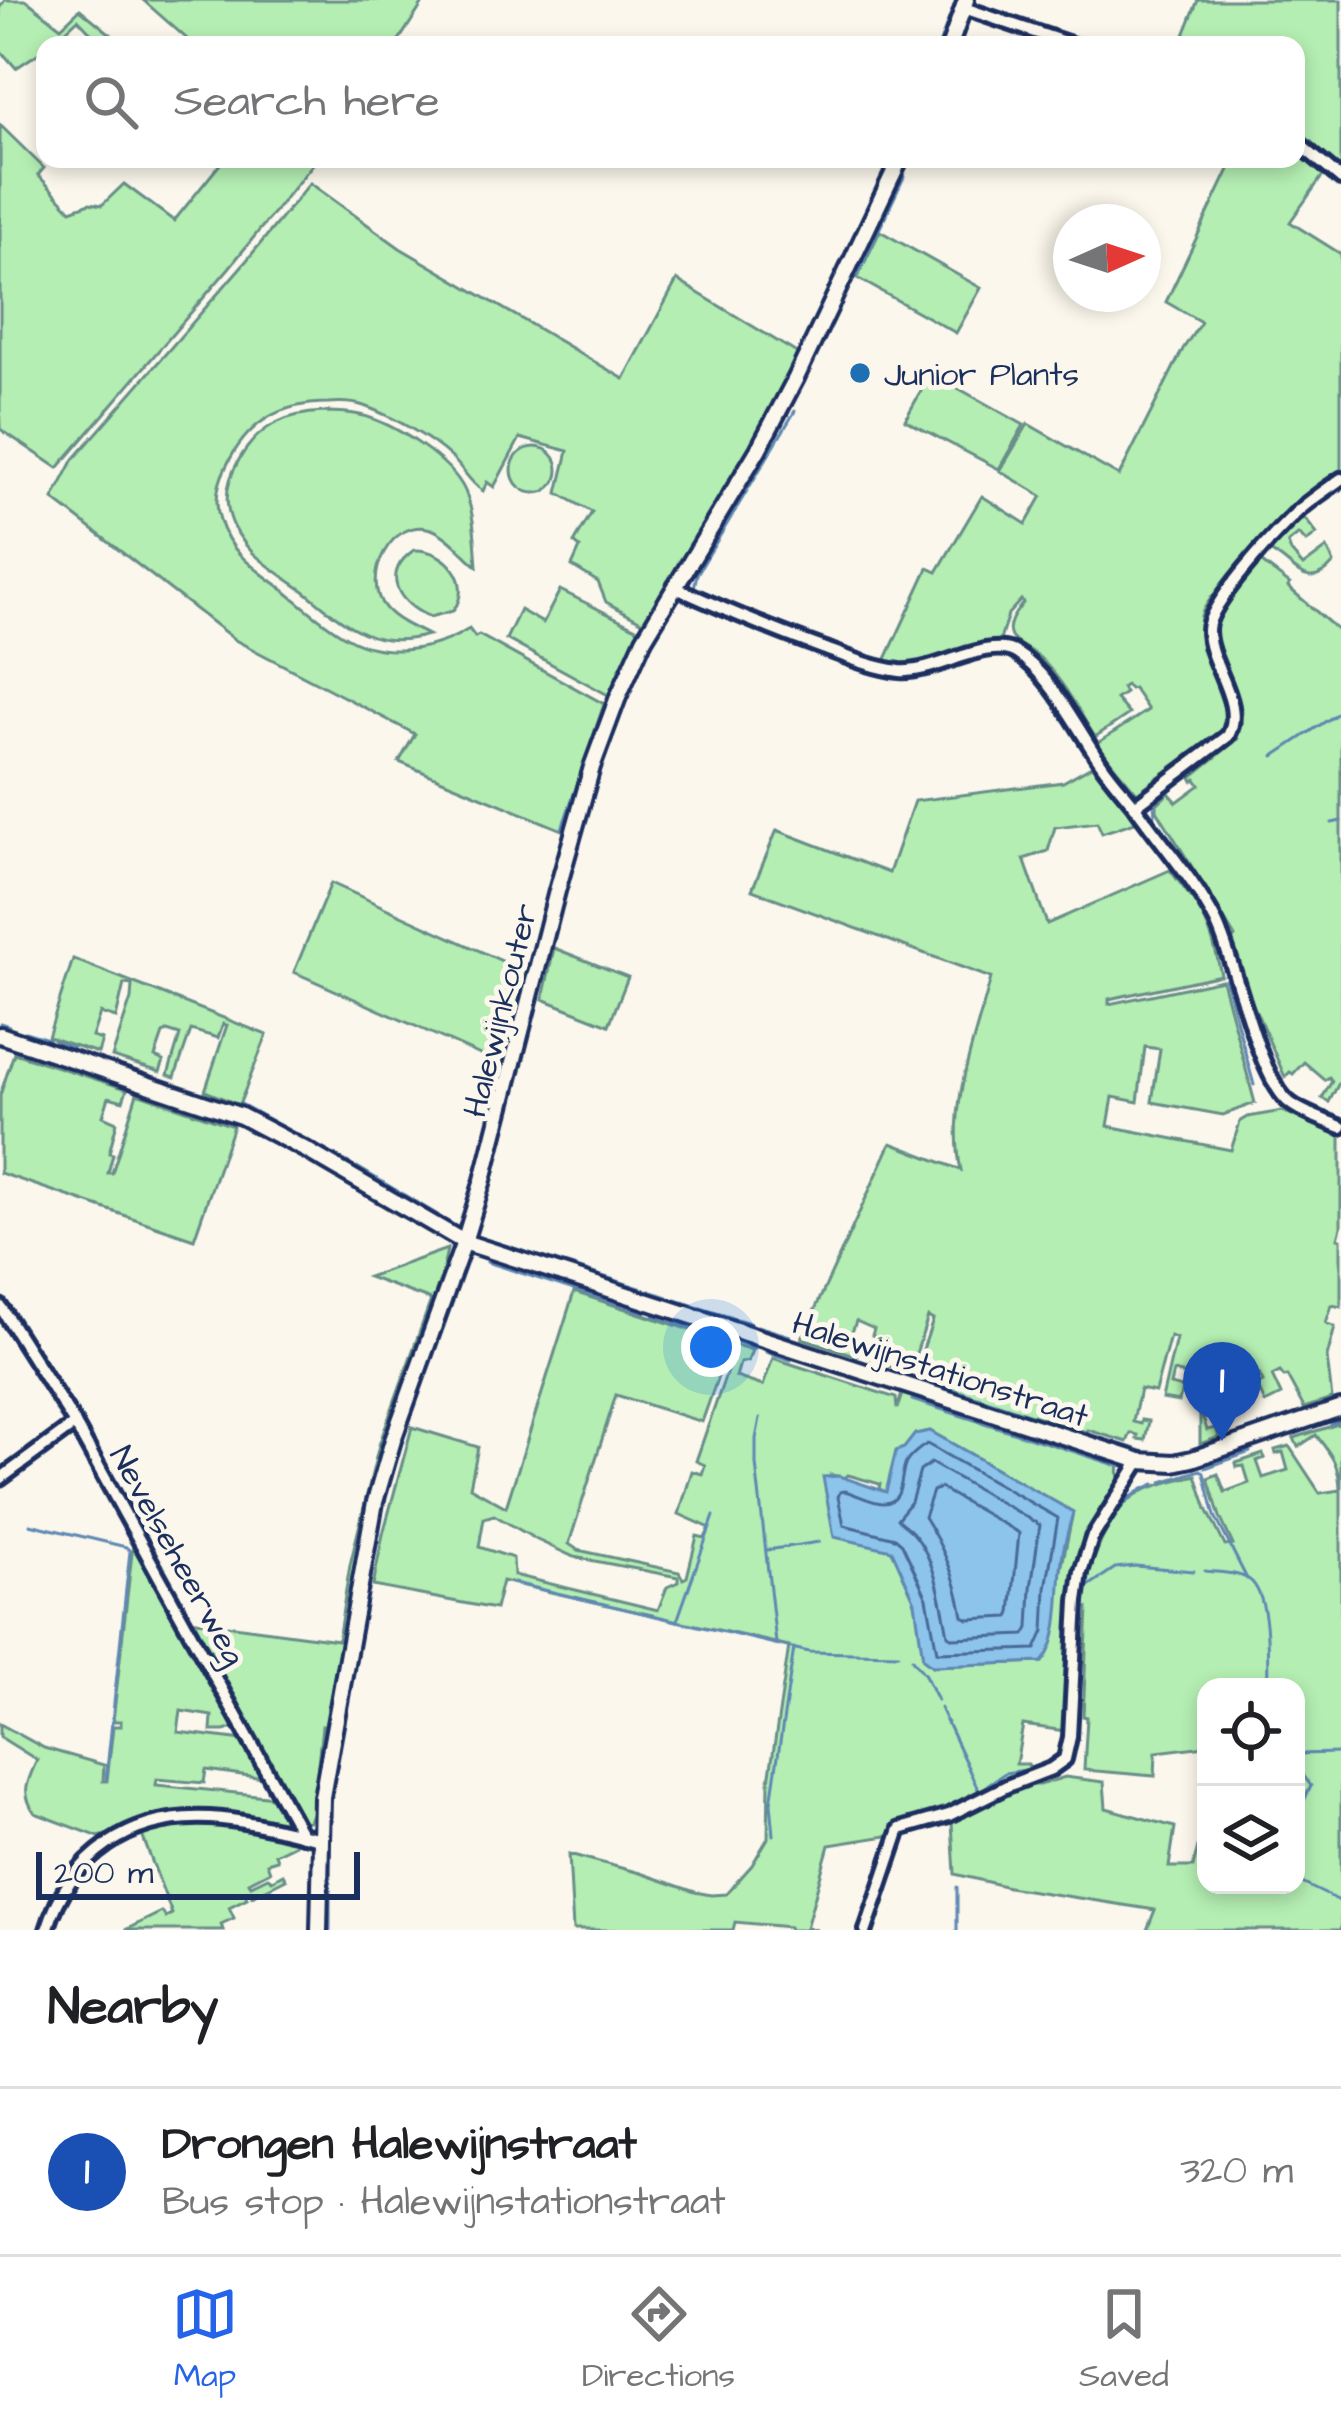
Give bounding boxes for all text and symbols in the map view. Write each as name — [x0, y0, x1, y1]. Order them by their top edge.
search box — [36, 36, 1305, 168]
icon: search — [78, 69, 144, 135]
text: Search here — [174, 71, 440, 133]
north arrow — [1053, 204, 1161, 312]
place label: Junior Plants — [884, 352, 1079, 398]
marker: Junior Plants — [847, 360, 873, 386]
street label: Halewijnkouter — [452, 899, 550, 1122]
street label: Halewijnstationstraat — [786, 1300, 1094, 1440]
your location — [681, 1317, 741, 1377]
pin: 1 — [1183, 1342, 1261, 1441]
street label: Nevelseheerweg — [96, 1438, 257, 1675]
map controls — [1197, 1678, 1305, 1894]
button: locate — [1197, 1678, 1305, 1786]
button: layers — [1197, 1786, 1305, 1894]
scale bar — [36, 1846, 360, 1899]
text: 200 m — [54, 1850, 153, 1896]
text: Nearby — [48, 1973, 218, 2044]
text: Drongen Halewijnstraat — [162, 2114, 637, 2176]
text: 1 — [85, 2145, 90, 2199]
text: 320 m — [1180, 2145, 1293, 2199]
text: Bus stop · Halewijnstationstraat — [162, 2176, 726, 2230]
tab: Map — [172, 2281, 238, 2399]
tab: Directions — [582, 2281, 735, 2399]
tab: Saved — [1079, 2281, 1169, 2399]

